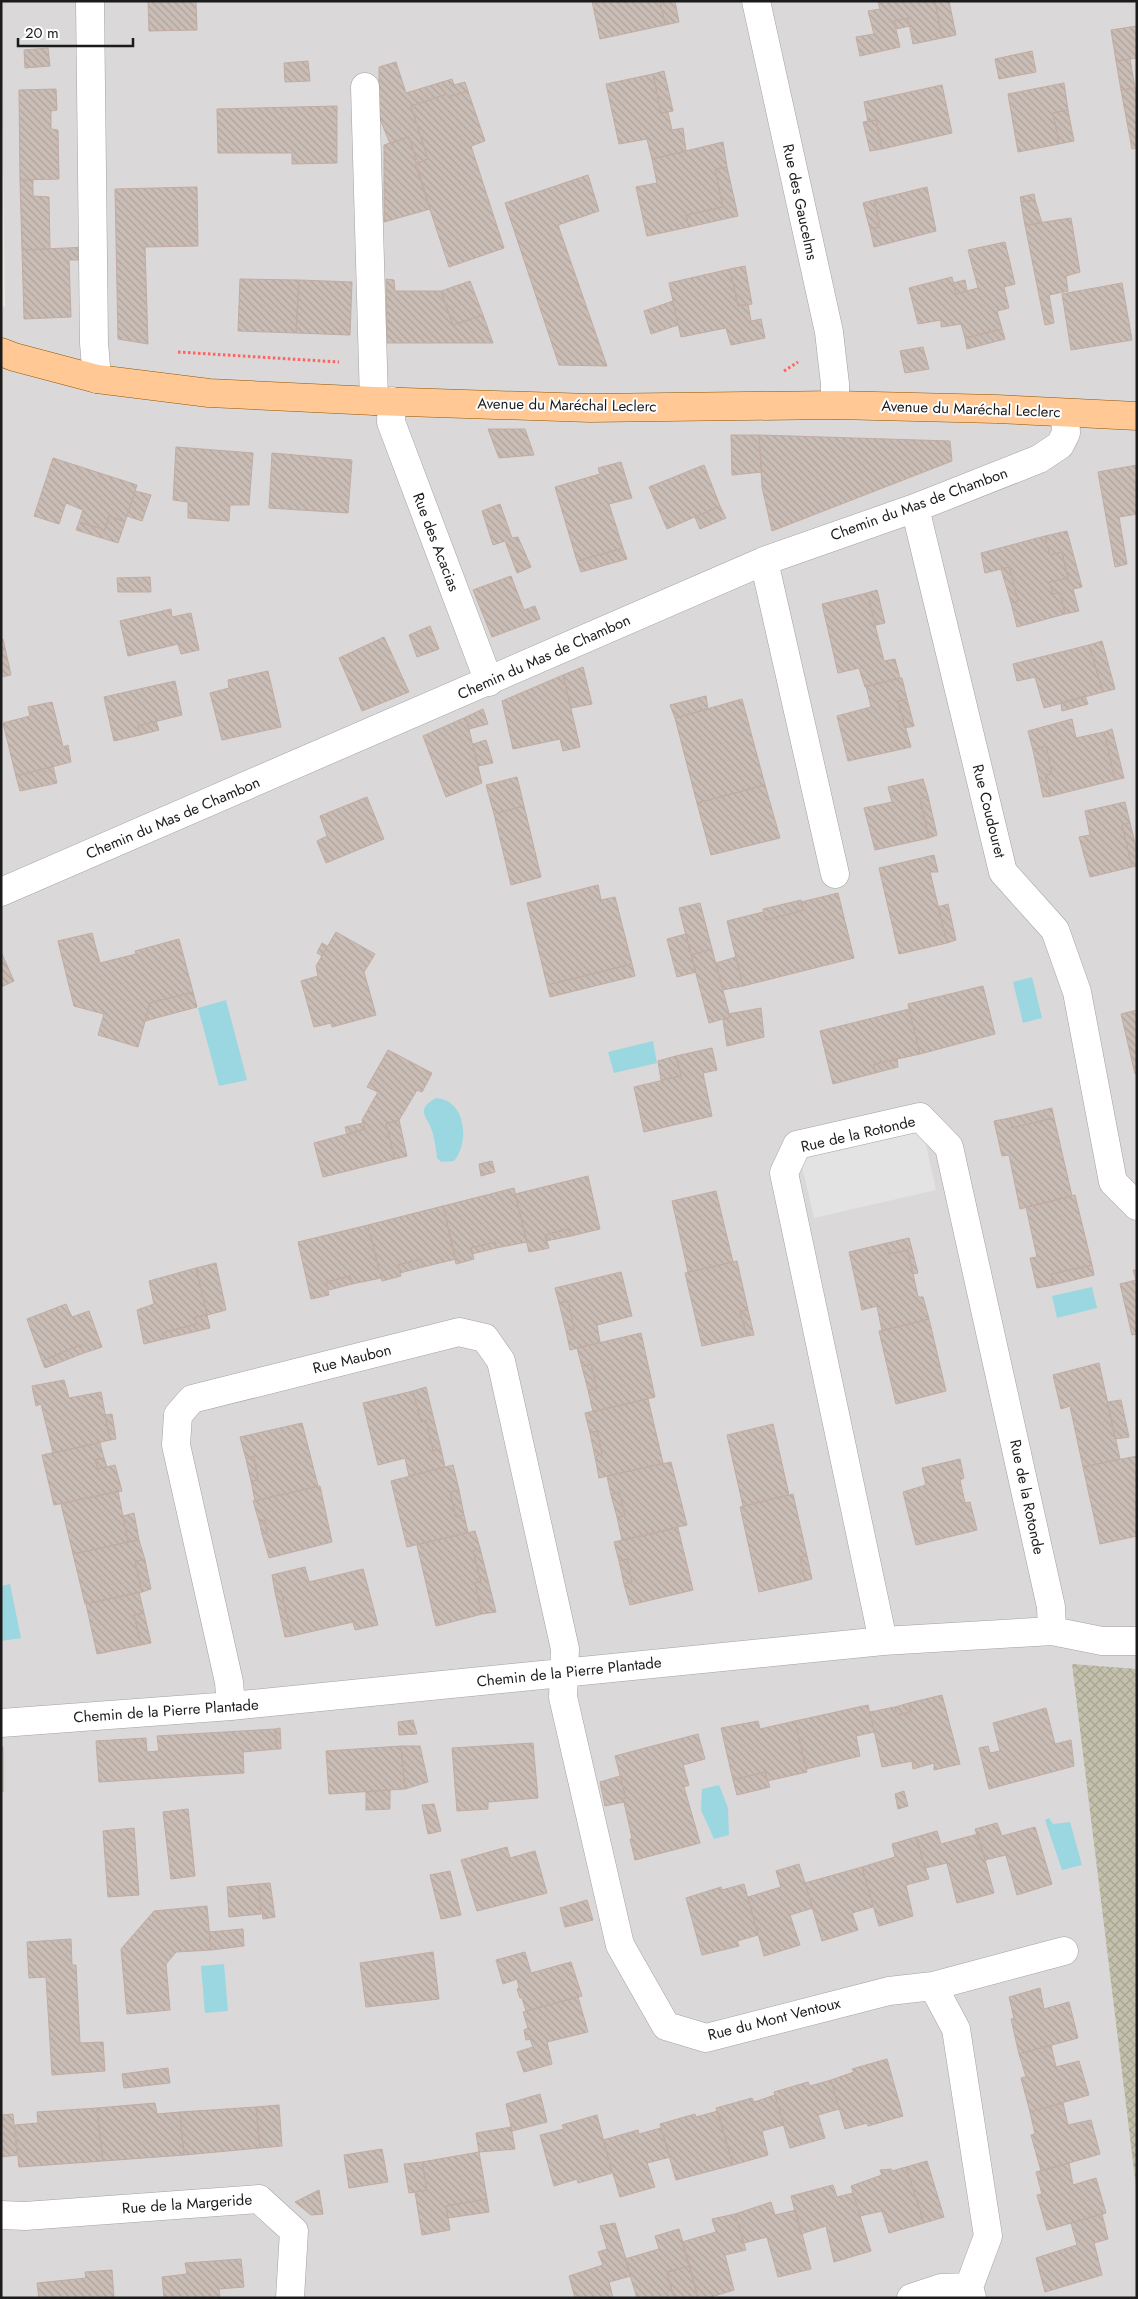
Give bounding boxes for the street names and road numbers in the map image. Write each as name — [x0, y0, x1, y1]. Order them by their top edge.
street label: Rue des Gaucelms — [777, 142, 823, 262]
street label: Avenue du Maréchal Leclerc — [477, 392, 657, 418]
street label: Avenue du Maréchal Leclerc — [881, 395, 1061, 423]
street label: Chemin du Mas de Chambon — [827, 462, 1011, 546]
street label: Rue des Acacias — [407, 490, 465, 594]
street label: Chemin du Mas de Chambon — [454, 609, 634, 705]
street label: Rue Coudouret — [967, 762, 1011, 860]
street label: Chemin du Mas de Chambon — [83, 771, 263, 865]
street label: Rue de la Rotonde — [799, 1110, 918, 1158]
street label: Rue Maubon — [310, 1339, 394, 1379]
street label: Rue de la Rotonde — [1004, 1437, 1050, 1557]
street label: Chemin de la Pierre Plantade — [475, 1651, 663, 1693]
street label: Chemin de la Pierre Plantade — [73, 1694, 260, 1728]
street label: Rue du Mont Ventoux — [705, 1992, 843, 2046]
street label: Rue de la Margeride — [121, 2188, 253, 2220]

